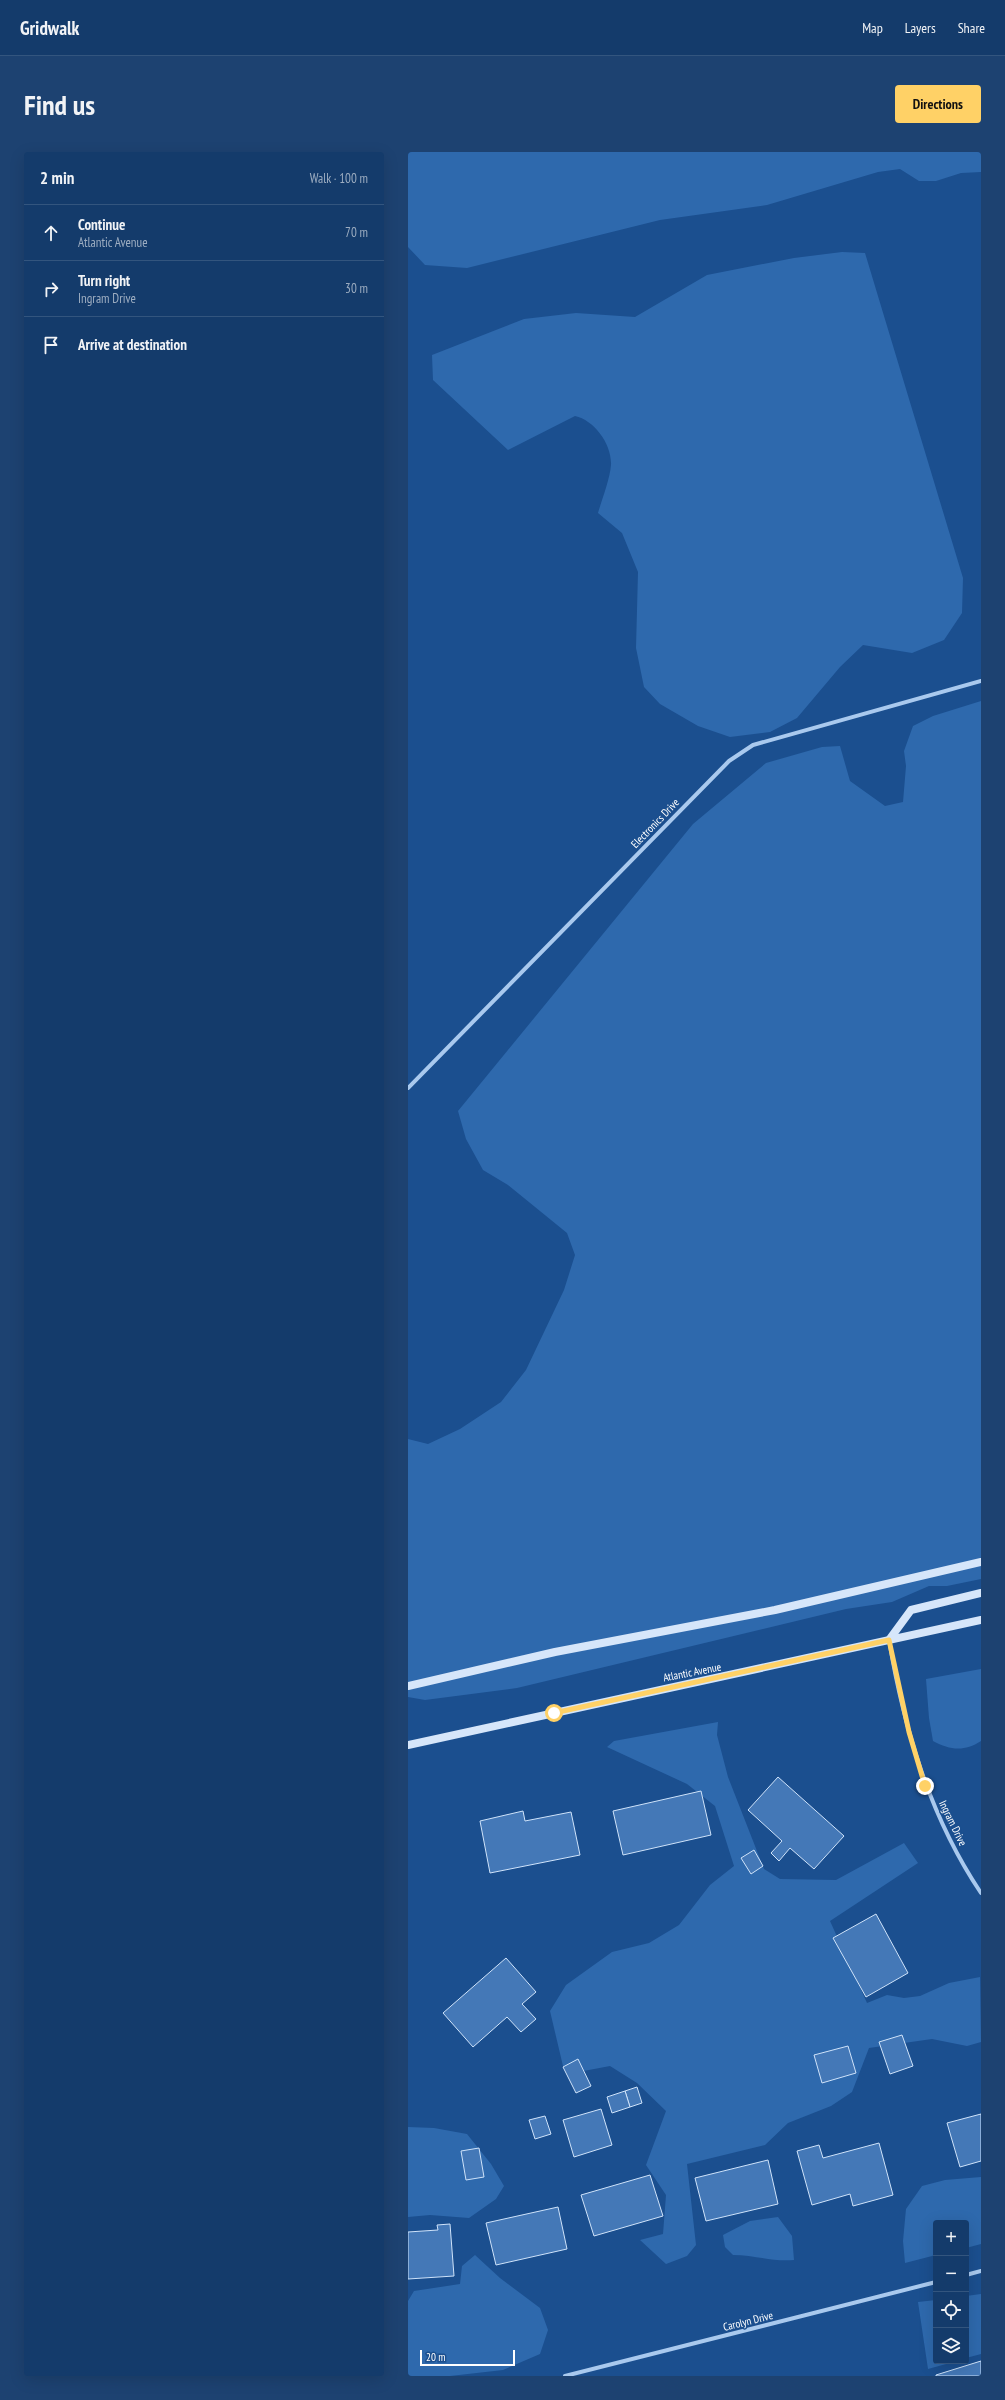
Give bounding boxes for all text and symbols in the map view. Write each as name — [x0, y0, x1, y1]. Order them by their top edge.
text: Gridwalk — [20, 16, 79, 40]
text: Map — [862, 19, 883, 37]
text: Layers — [905, 19, 936, 37]
text: Share — [958, 19, 985, 37]
button: Directions — [895, 85, 981, 123]
text: Find us — [24, 86, 95, 123]
text: 2 min — [40, 167, 74, 189]
text: Walk · 100 m — [310, 170, 368, 187]
text: Continue — [78, 215, 125, 234]
icon: ahead — [40, 222, 62, 244]
text: 70 m — [345, 224, 368, 241]
text: Atlantic Avenue — [78, 234, 148, 251]
text: Turn right — [78, 271, 130, 290]
icon: right — [40, 278, 62, 300]
text: 30 m — [345, 280, 368, 297]
text: Ingram Drive — [78, 290, 136, 307]
icon: arrive — [40, 334, 62, 356]
text: Arrive at destination — [78, 335, 187, 354]
street label: Electronics Drive — [628, 795, 682, 851]
street label: Atlantic Avenue — [662, 1659, 723, 1684]
route start — [545, 1704, 563, 1722]
route end — [916, 1777, 934, 1795]
street label: Ingram Drive — [936, 1798, 970, 1849]
map controls — [933, 2220, 969, 2364]
button: + — [933, 2220, 969, 2256]
button: − — [933, 2256, 969, 2292]
button: locate — [933, 2292, 969, 2328]
street label: Carolyn Drive — [722, 2308, 775, 2334]
button: layers — [933, 2328, 969, 2364]
scale bar — [420, 2348, 515, 2367]
text: 20 m — [426, 2350, 445, 2364]

